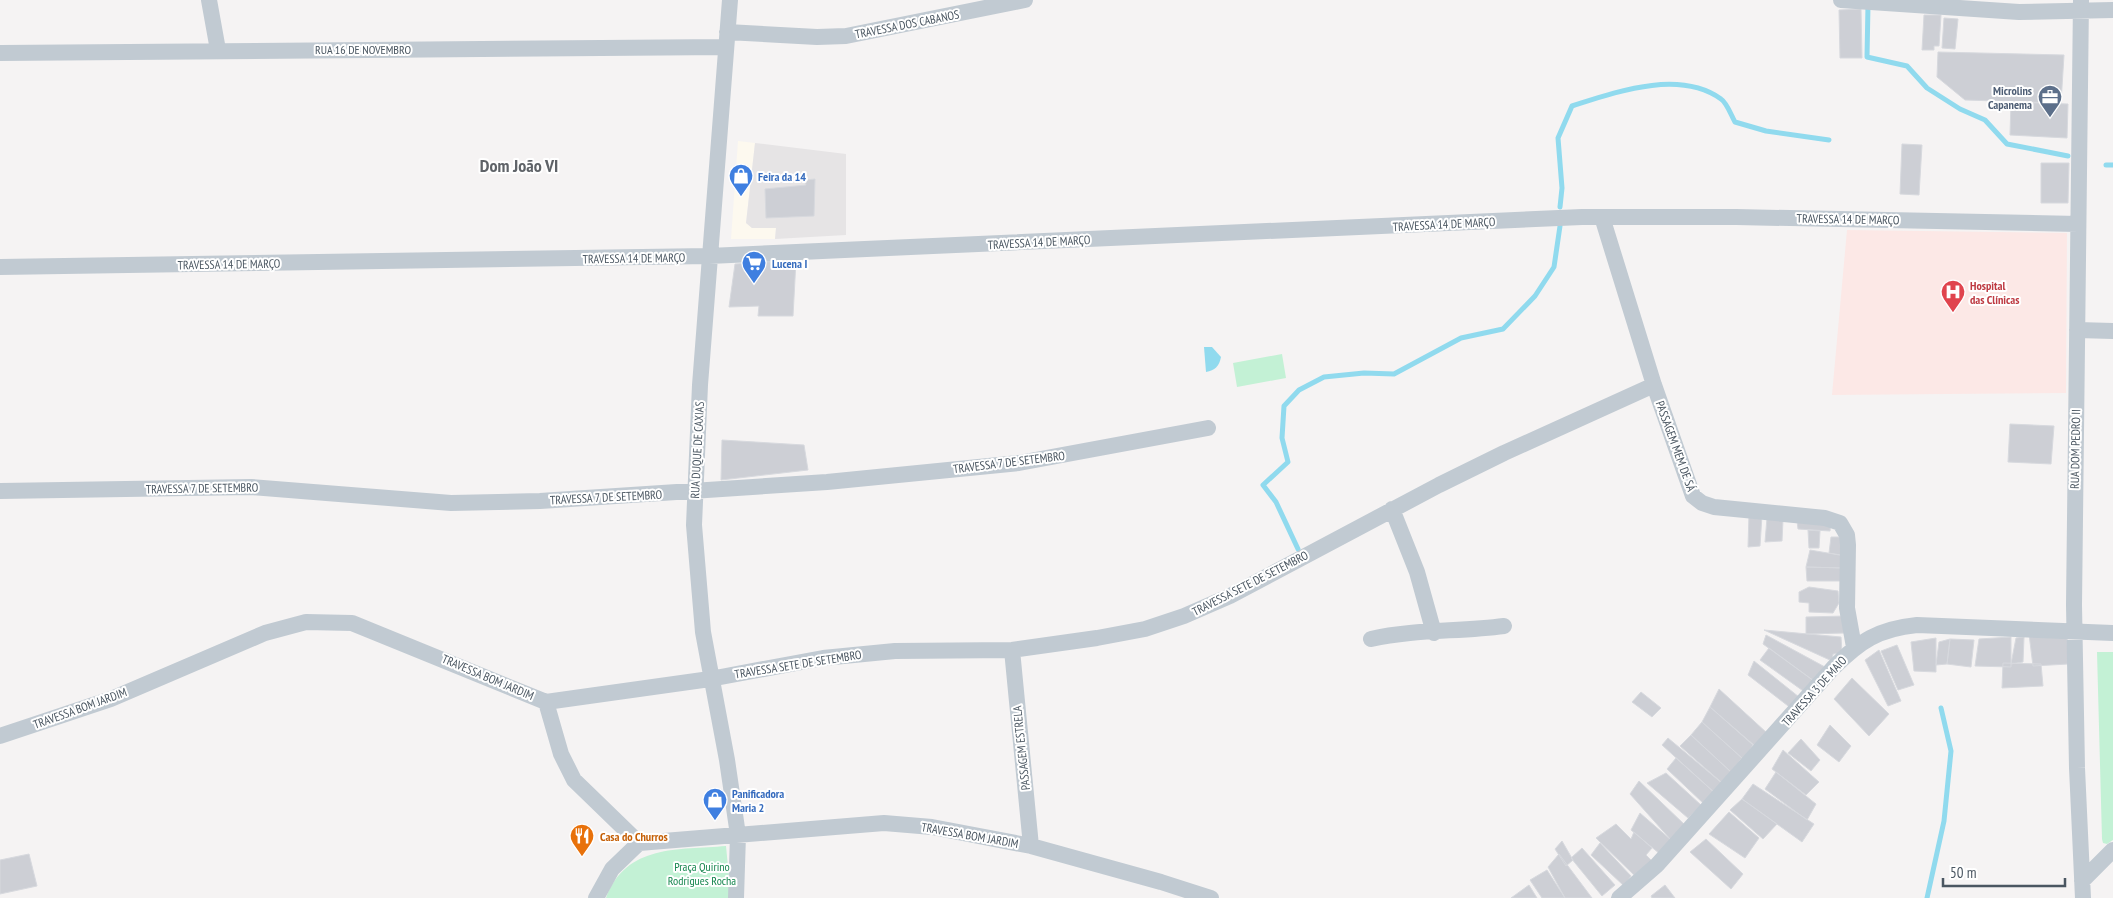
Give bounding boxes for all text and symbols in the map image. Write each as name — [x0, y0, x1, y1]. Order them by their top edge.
street label: TRAVESSA DOS CABANOS — [854, 7, 960, 41]
street label: RUA 16 DE NOVEMBRO — [315, 42, 411, 57]
place label: Microlins Capanema — [1988, 83, 2032, 112]
office icon: Microlins Capanema — [2037, 84, 2063, 118]
district label: Dom João VI — [480, 154, 558, 177]
shop icon: Feira da 14 — [728, 163, 754, 197]
place label: Feira da 14 — [758, 169, 806, 184]
street label: TRAVESSA 14 DE MARÇO — [1796, 211, 1900, 227]
street label: TRAVESSA 14 DE MARÇO — [1392, 214, 1496, 234]
street label: TRAVESSA 14 DE MARÇO — [987, 232, 1091, 252]
street label: TRAVESSA 14 DE MARÇO — [582, 250, 686, 266]
supermarket icon: Lucena I — [741, 250, 767, 284]
street label: TRAVESSA 14 DE MARÇO — [177, 256, 281, 272]
place label: Lucena I — [772, 256, 807, 271]
place label: Hospital das Clínicas — [1970, 278, 2019, 307]
hospital icon: Hospital das Clínicas — [1940, 279, 1966, 313]
street label: PASSAGEM MEM DE SÁ — [1653, 399, 1699, 494]
street label: RUA DUQUE DE CAXIAS — [687, 401, 707, 499]
street label: RUA DOM PEDRO II — [2067, 409, 2083, 489]
street label: TRAVESSA 7 DE SETEMBRO — [952, 448, 1066, 476]
street label: TRAVESSA 7 DE SETEMBRO — [146, 480, 259, 496]
street label: TRAVESSA 7 DE SETEMBRO — [549, 487, 663, 507]
street label: TRAVESSA SETE DE SETEMBRO — [1189, 547, 1311, 619]
street label: TRAVESSA SETE DE SETEMBRO — [733, 646, 863, 681]
street label: TRAVESSA BOM JARDIM — [440, 651, 536, 703]
street label: TRAVESSA 3 DE MAIO — [1778, 652, 1850, 729]
street label: TRAVESSA BOM JARDIM — [31, 684, 129, 732]
street label: PASSAGEM ESTRELA — [1009, 705, 1033, 791]
place label: Panificadora Maria 2 — [732, 786, 784, 815]
shop icon: Panificadora Maria 2 — [702, 787, 728, 821]
street label: TRAVESSA BOM JARDIM — [920, 819, 1020, 851]
restaurant icon: Casa do Churros — [569, 823, 595, 857]
place label: Casa do Churros — [600, 829, 668, 844]
scale bar — [1943, 856, 2066, 888]
park label: Praça Quirino Rodrigues Rocha — [668, 859, 736, 888]
text: 50 m — [1950, 863, 1976, 882]

